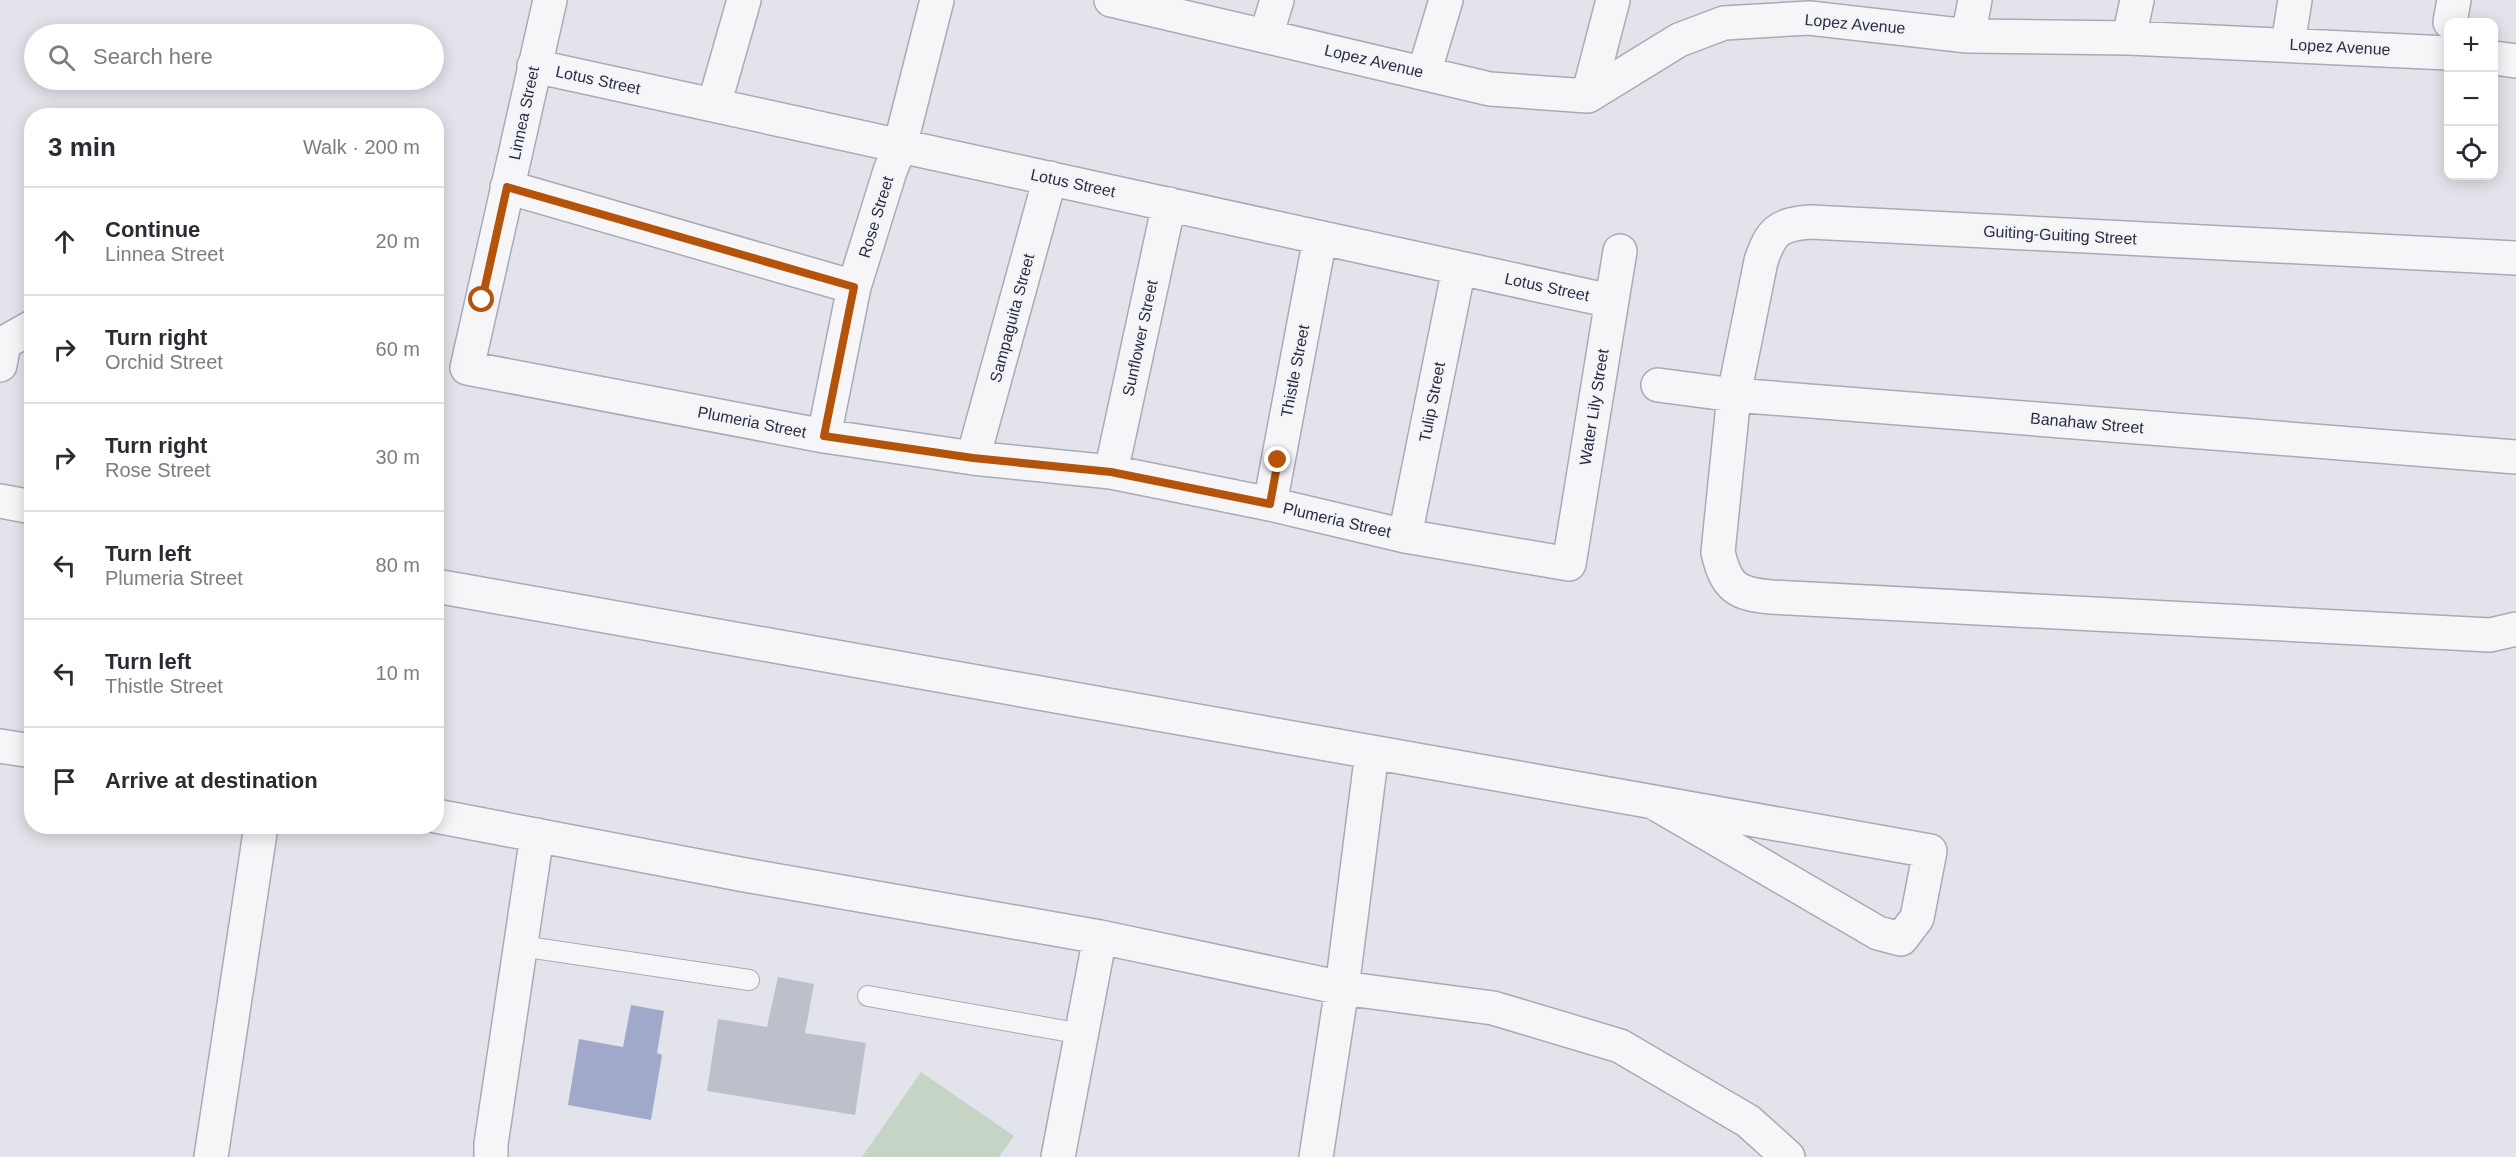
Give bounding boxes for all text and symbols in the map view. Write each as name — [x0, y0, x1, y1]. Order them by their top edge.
street label: Lopez Avenue — [1804, 11, 1906, 37]
map controls — [2444, 18, 2498, 180]
button: + — [2444, 18, 2498, 72]
search box — [24, 24, 444, 90]
street label: Lopez Avenue — [2289, 36, 2391, 58]
icon: search — [45, 41, 78, 74]
street label: Lopez Avenue — [1323, 41, 1425, 81]
text: Search here — [93, 44, 213, 69]
street label: Lotus Street — [554, 63, 643, 97]
street label: Linnea Street — [506, 64, 542, 161]
button: − — [2444, 72, 2498, 126]
button: locate — [2444, 126, 2498, 180]
text: 3 min — [48, 132, 116, 162]
text: Walk · 200 m — [303, 136, 420, 158]
street label: Lotus Street — [1029, 166, 1118, 200]
street label: Rose Street — [856, 174, 897, 260]
text: Continue — [105, 217, 200, 242]
street label: Guiting-Guiting Street — [1983, 222, 2138, 248]
icon: ahead — [48, 225, 81, 258]
text: 20 m — [376, 230, 420, 252]
text: Linnea Street — [105, 243, 224, 265]
street label: Sampaguita Street — [987, 251, 1038, 384]
street label: Lotus Street — [1503, 270, 1592, 304]
street label: Sunflower Street — [1119, 278, 1161, 398]
route start — [468, 286, 494, 312]
street label: Thistle Street — [1278, 323, 1312, 419]
text: Turn right — [105, 325, 207, 350]
icon: right — [48, 333, 81, 366]
text: 60 m — [376, 338, 420, 360]
street label: Water Lily Street — [1576, 347, 1612, 466]
text: Orchid Street — [105, 351, 223, 373]
street label: Tulip Street — [1416, 360, 1448, 443]
street label: Plumeria Street — [696, 403, 808, 441]
street label: Banahaw Street — [2030, 410, 2145, 436]
text: Turn right — [105, 433, 207, 458]
icon: right — [48, 441, 81, 474]
text: 30 m — [376, 446, 420, 468]
route end — [1264, 446, 1290, 472]
text: Rose Street — [105, 459, 211, 481]
street label: Plumeria Street — [1281, 499, 1393, 541]
text: Turn left — [105, 541, 191, 566]
icon: left — [48, 549, 81, 582]
text: 80 m — [376, 554, 420, 576]
text: Plumeria Street — [105, 567, 243, 589]
text: Turn left — [105, 649, 191, 674]
icon: left — [48, 657, 81, 690]
text: 10 m — [376, 662, 420, 684]
text: Thistle Street — [105, 675, 223, 697]
icon: arrive — [48, 765, 81, 798]
text: Arrive at destination — [105, 768, 318, 793]

